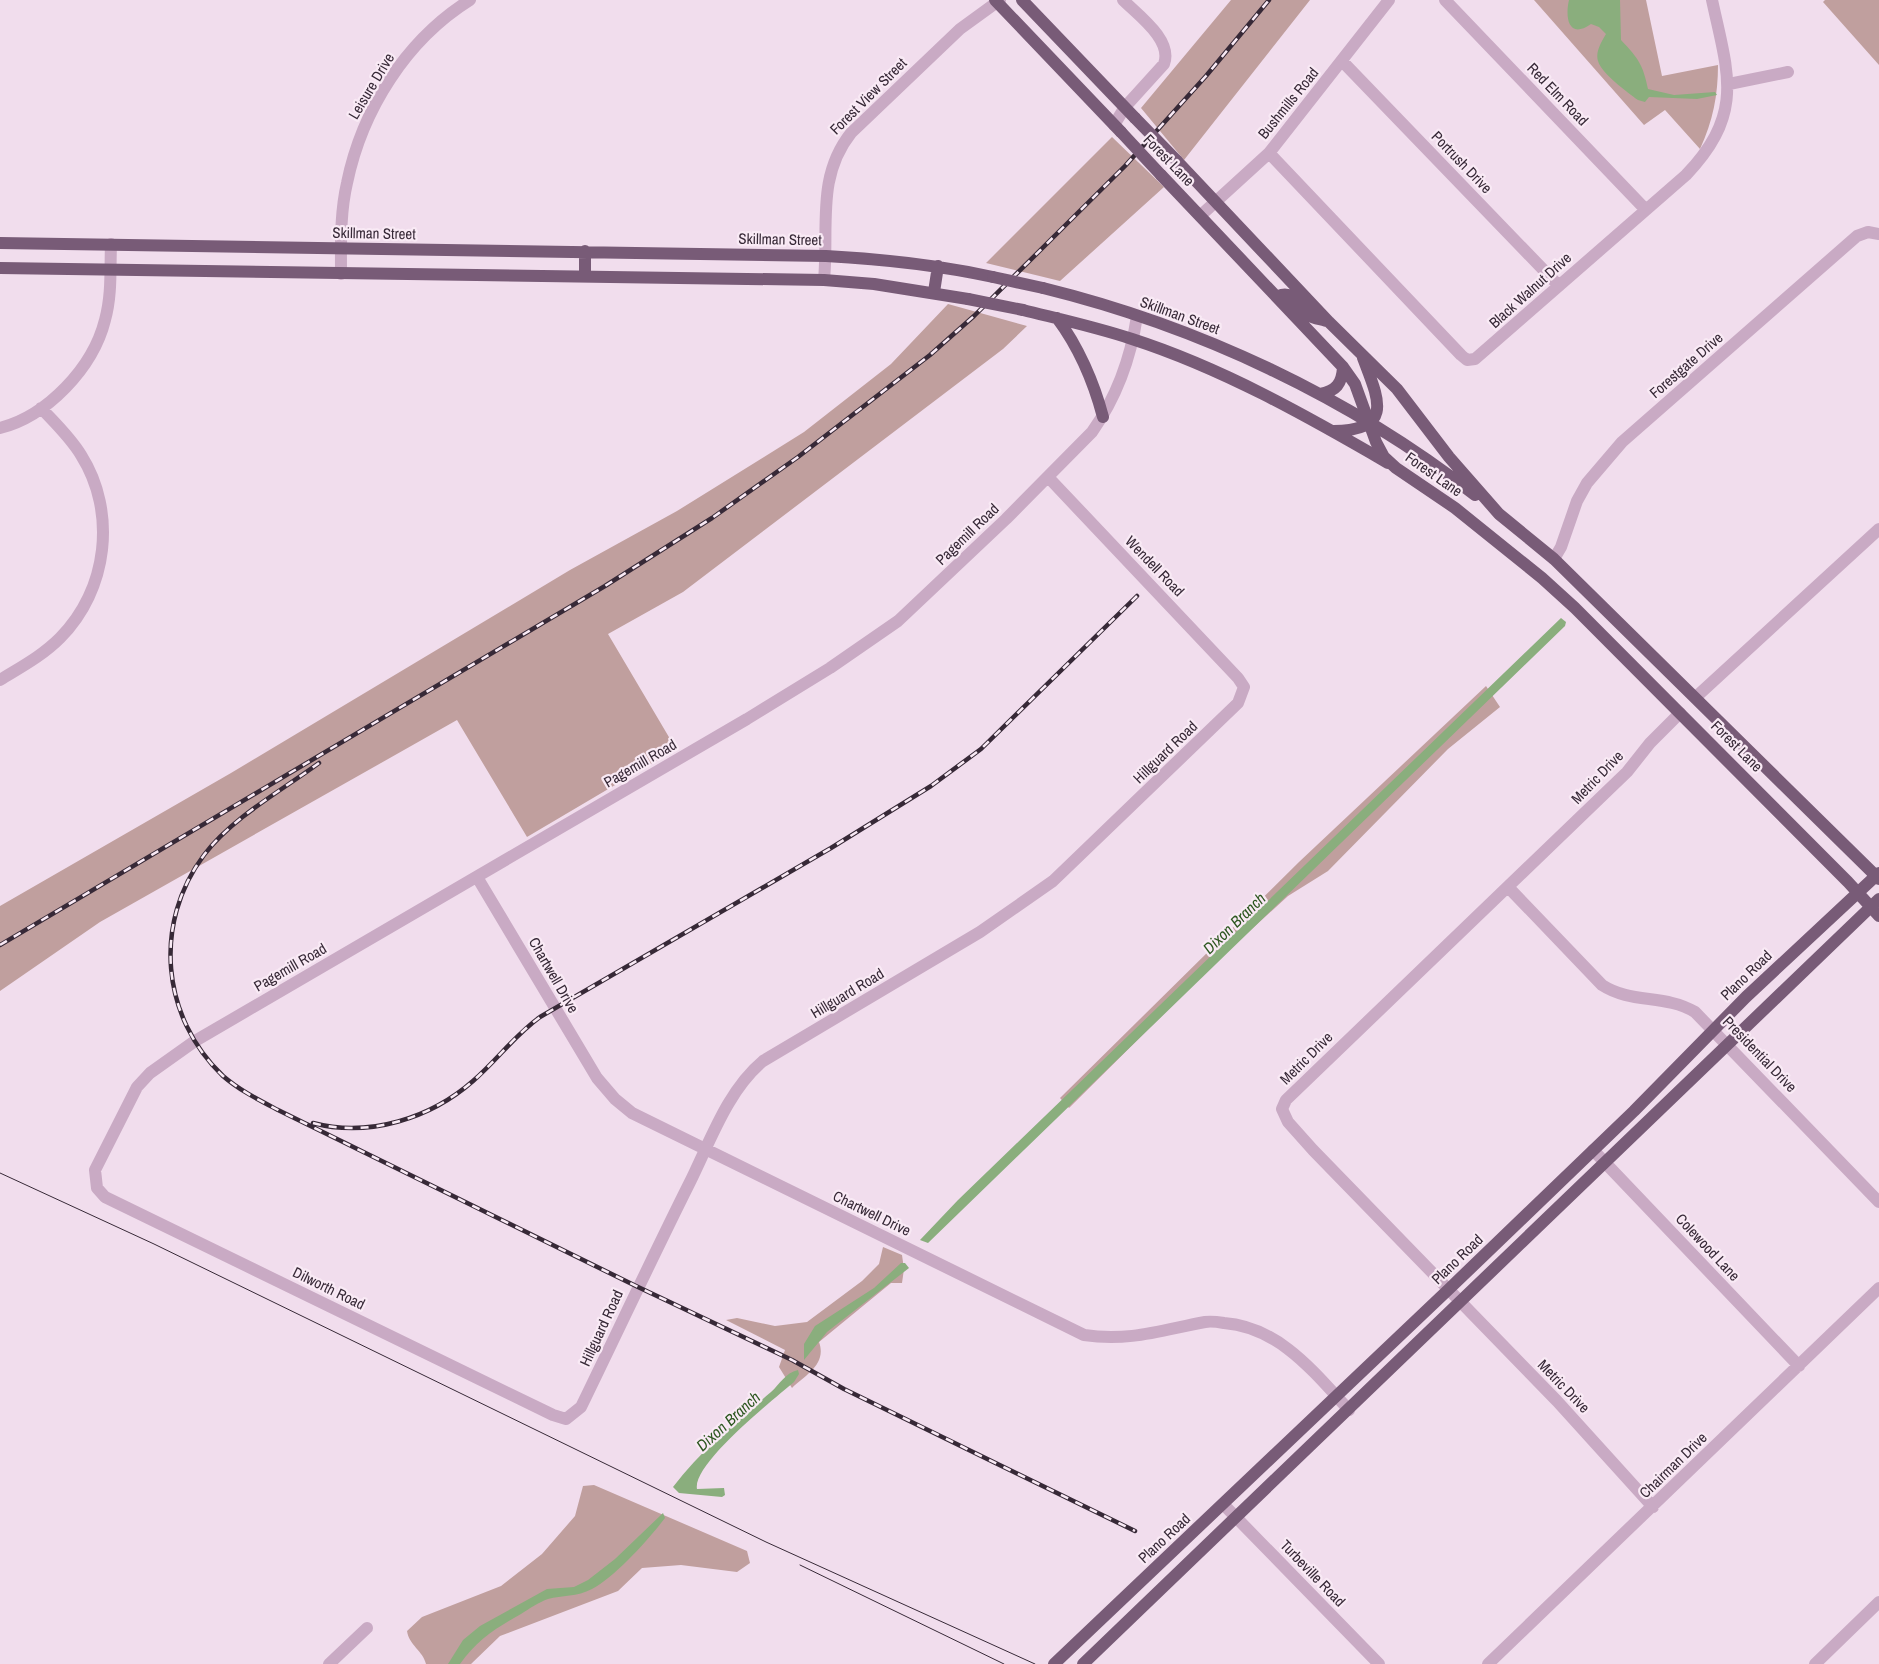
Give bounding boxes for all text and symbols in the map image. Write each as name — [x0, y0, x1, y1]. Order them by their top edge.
street label: Leisure Drive — [343, 49, 399, 123]
street label: Forest View Street — [825, 52, 912, 139]
street label: Red Elm Road — [1523, 58, 1593, 130]
street label: Bushmills Road — [1253, 63, 1323, 143]
street label: Portrush Drive — [1427, 126, 1497, 198]
street label: Forest Lane — [1139, 129, 1199, 191]
street label: Skillman Street — [332, 222, 416, 244]
street label: Skillman Street — [738, 228, 822, 250]
street label: Black Walnut Drive — [1484, 247, 1576, 333]
street label: Skillman Street — [1137, 291, 1223, 339]
street label: Forestgate Drive — [1645, 327, 1727, 403]
street label: Forest Lane — [1401, 447, 1467, 501]
street label: Pagemill Road — [931, 498, 1003, 570]
street label: Wendell Road — [1121, 531, 1189, 601]
street label: Hillguard Road — [1128, 716, 1202, 788]
street label: Forest Lane — [1707, 716, 1768, 777]
street label: Pagemill Road — [600, 734, 680, 792]
street label: Metric Drive — [1566, 746, 1628, 808]
water label: Dixon Branch — [1198, 887, 1270, 959]
street label: Chartwell Drive — [524, 933, 584, 1017]
street label: Pagemill Road — [250, 938, 330, 996]
street label: Plano Road — [1716, 945, 1776, 1005]
street label: Hillguard Road — [806, 963, 888, 1023]
street label: Presidential Drive — [1718, 1011, 1802, 1097]
street label: Metric Drive — [1275, 1027, 1337, 1089]
street label: Chartwell Drive — [830, 1185, 915, 1241]
street label: Colewood Lane — [1671, 1209, 1745, 1286]
street label: Plano Road — [1427, 1229, 1487, 1289]
street label: Dilworth Road — [289, 1261, 369, 1315]
street label: Hillguard Road — [574, 1286, 628, 1370]
street label: Metric Drive — [1533, 1355, 1595, 1417]
water label: Dixon Branch — [691, 1386, 765, 1456]
street label: Chairman Drive — [1634, 1427, 1712, 1503]
street label: Plano Road — [1133, 1508, 1195, 1568]
street label: Turbeville Road — [1276, 1535, 1350, 1611]

